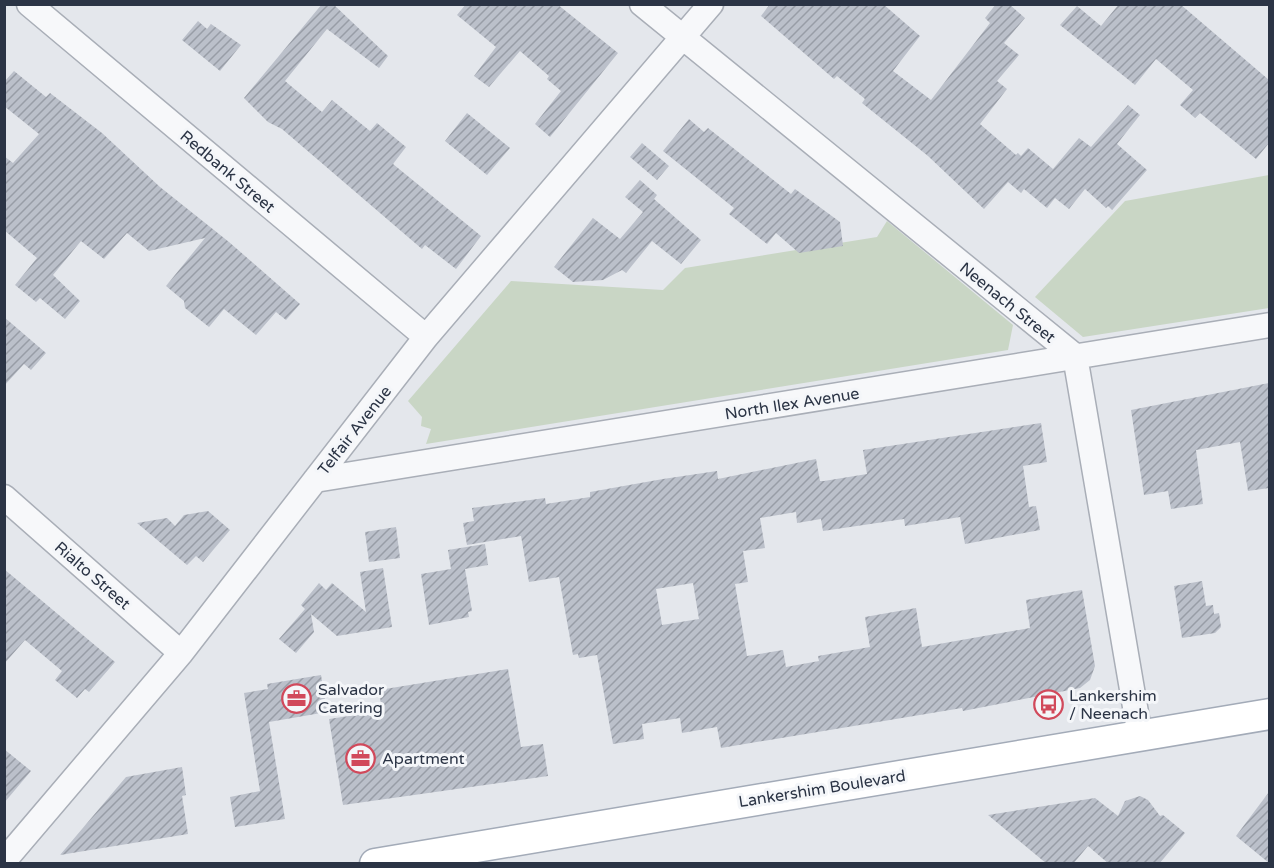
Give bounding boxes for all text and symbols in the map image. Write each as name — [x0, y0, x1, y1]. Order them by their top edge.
street label: Redbank Street — [176, 126, 279, 217]
street label: Neenach Street — [955, 258, 1059, 348]
street label: Telfair Avenue — [314, 382, 396, 479]
street label: North Ilex Avenue — [723, 383, 861, 424]
street label: Rialto Street — [50, 537, 134, 614]
place label: Salvador Catering — [318, 680, 385, 718]
office icon: Salvador Catering — [281, 682, 313, 714]
place label: Lankershim / Neenach — [1069, 686, 1157, 724]
bus stop icon: Lankershim / Neenach — [1032, 688, 1064, 720]
office icon: Apartment — [345, 742, 377, 774]
place label: Apartment — [382, 749, 465, 769]
street label: Lankershim Boulevard — [737, 766, 907, 812]

